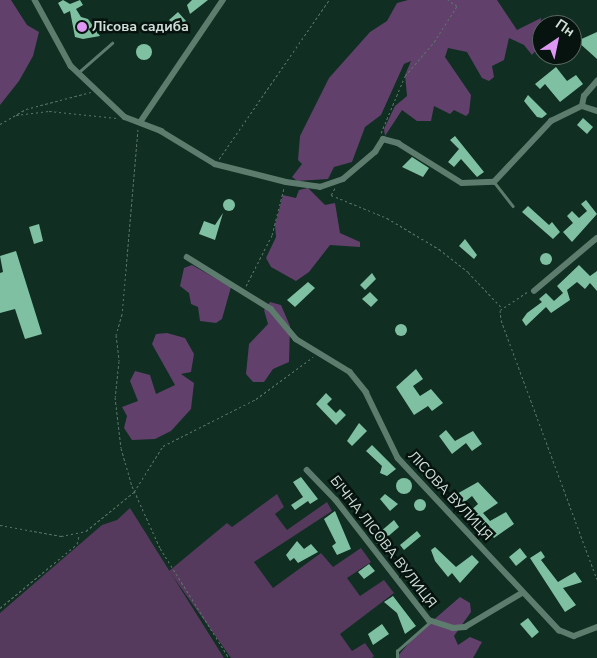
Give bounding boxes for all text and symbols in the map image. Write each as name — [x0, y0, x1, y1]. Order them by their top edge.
north arrow — [532, 15, 582, 65]
text: Пн — [552, 15, 578, 41]
place label: Лісова садиба — [92, 19, 189, 35]
marker: Лісова садиба — [76, 21, 88, 33]
street label: ЛІСОВА ВУЛИЦЯ — [404, 448, 496, 544]
street label: БІЧНА ЛІСОВА ВУЛИЦЯ — [326, 473, 440, 611]

